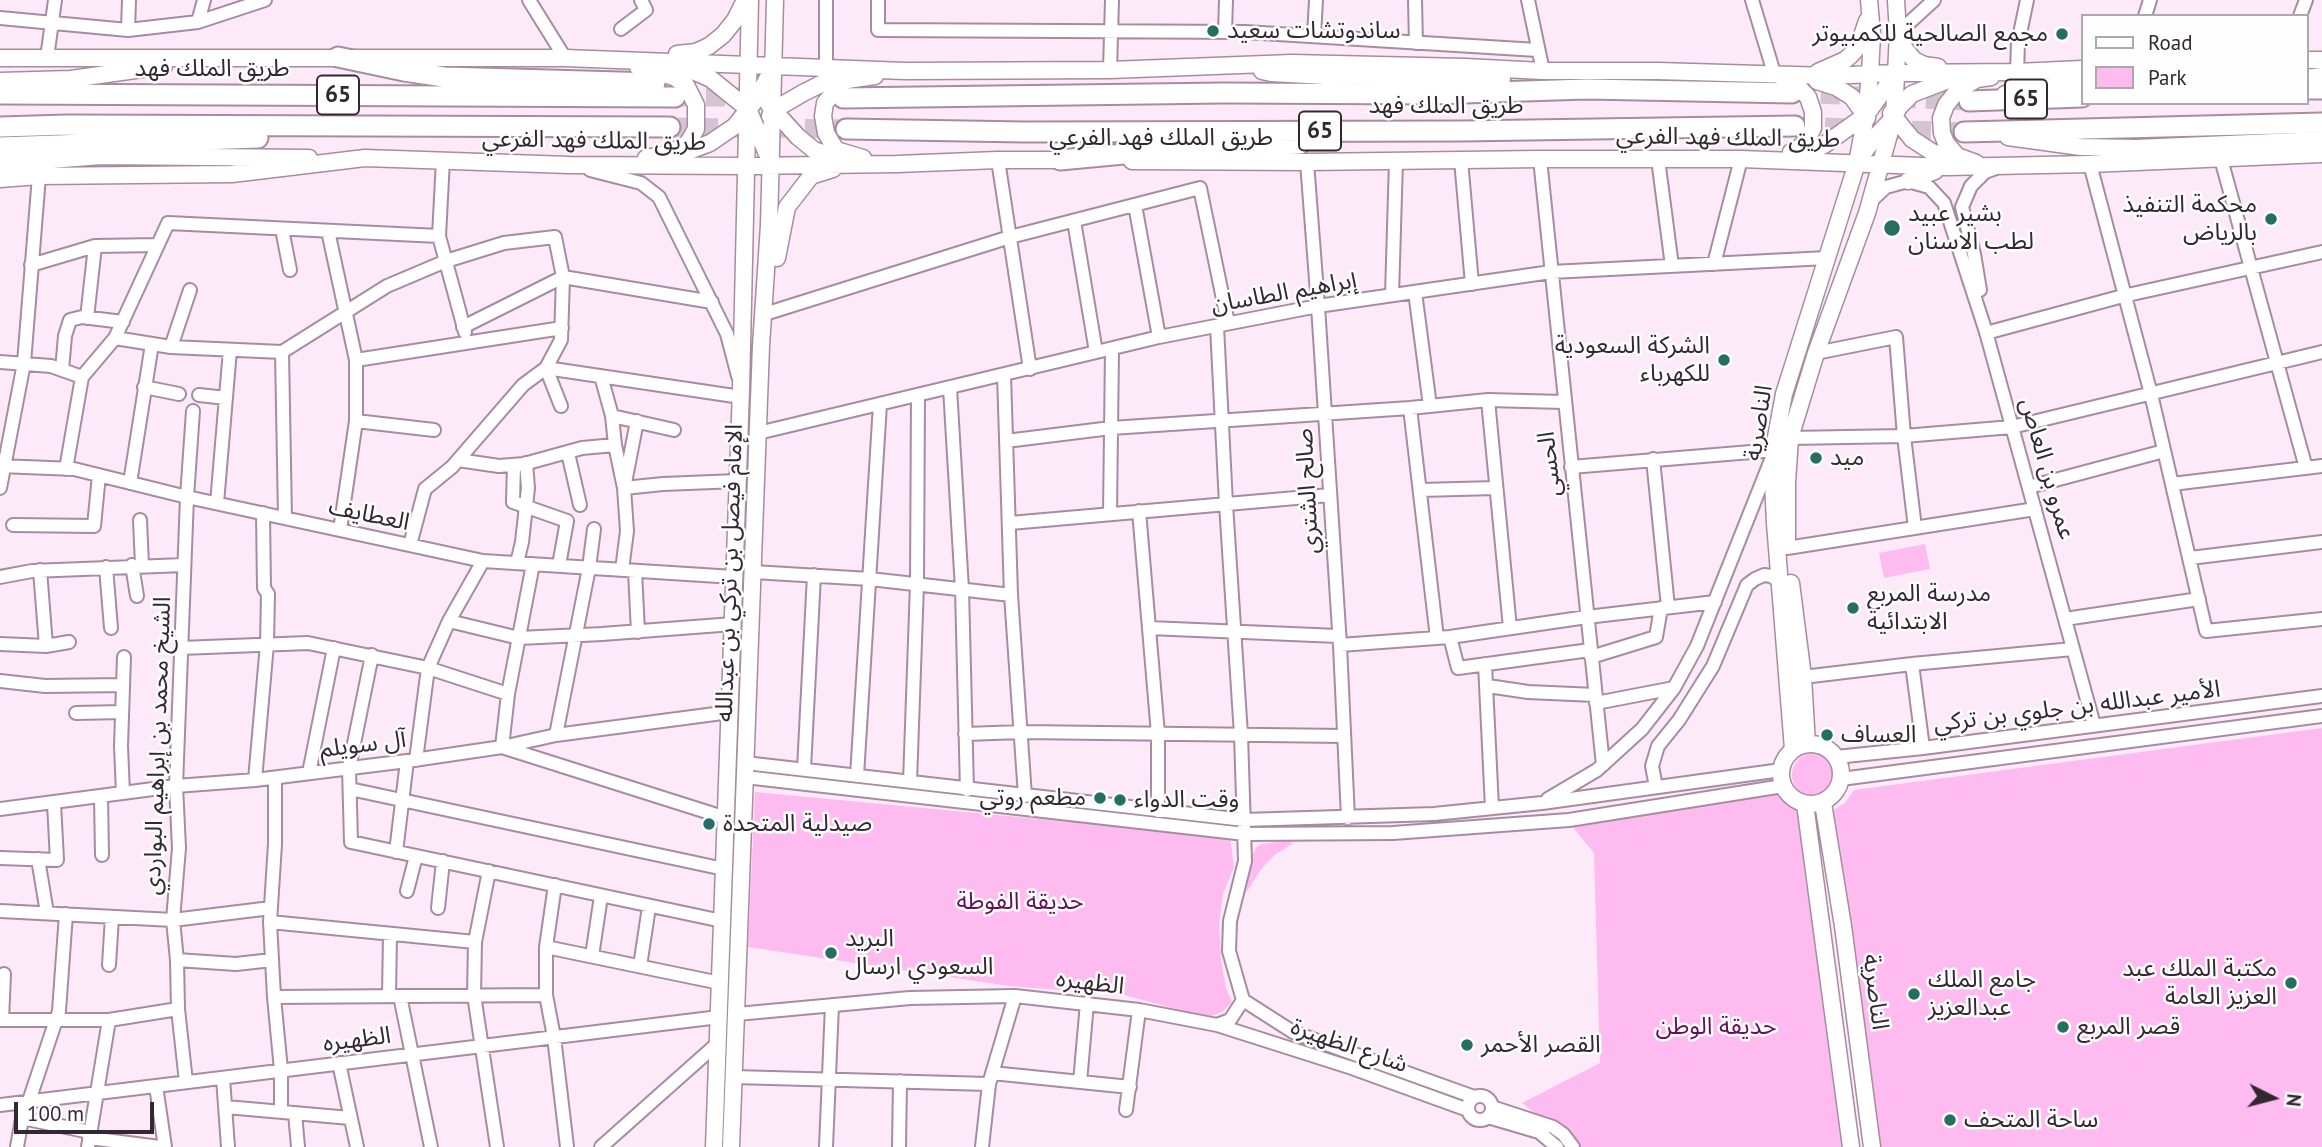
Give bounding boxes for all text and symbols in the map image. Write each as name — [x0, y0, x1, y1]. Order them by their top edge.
legend — [2080, 14, 2308, 105]
place label: ساندوتشات سعيد — [1227, 17, 1401, 45]
place label: مجمع الصالحية للكمبيوتر — [1812, 20, 2048, 48]
marker: ساندوتشات سعيد — [1205, 23, 1221, 39]
marker: مجمع الصالحية للكمبيوتر — [2054, 26, 2070, 42]
text: Road — [2148, 29, 2192, 56]
street label: طريق الملك فهد — [134, 55, 290, 83]
text: Park — [2148, 64, 2187, 91]
road number: 65 — [317, 76, 359, 114]
road number: 65 — [2005, 80, 2047, 118]
street label: طريق الملك فهد — [1368, 92, 1524, 120]
road number: 65 — [1299, 112, 1341, 150]
street label: طريق الملك فهد الفرعي — [1616, 122, 1840, 154]
street label: طريق الملك فهد الفرعي — [1049, 124, 1273, 152]
street label: طريق الملك فهد الفرعي — [482, 125, 706, 157]
place label: محكمة التنفيذ بالرياض — [2122, 191, 2257, 247]
place label: بشير عبيد لطب الاسنان — [1908, 200, 2034, 256]
marker: محكمة التنفيذ بالرياض — [2263, 211, 2279, 227]
marker: بشير عبيد لطب الاسنان — [1882, 218, 1902, 238]
street label: إبراهيم الطاسان — [1209, 266, 1359, 320]
place label: الشركة السعودية للكهرباء — [1555, 332, 1710, 388]
marker: الشركة السعودية للكهرباء — [1716, 352, 1732, 368]
street label: الناصرية — [1739, 383, 1779, 463]
street label: عمرو بن العاص — [2013, 395, 2081, 543]
street label: الإمام فيصل بن تركي بن عبدالله — [710, 424, 750, 722]
street label: صالح الشتري — [1290, 427, 1326, 555]
street label: الحسي — [1532, 430, 1568, 498]
place label: ميد — [1830, 444, 1864, 472]
marker: ميد — [1808, 450, 1824, 466]
street label: العطايف — [326, 492, 412, 538]
place label: مدرسة المربع الابتدائية — [1867, 580, 1991, 636]
street label: الشيخ محمد بن إبراهيم البواردي — [138, 596, 178, 896]
marker: مدرسة المربع الابتدائية — [1845, 600, 1861, 616]
street label: الأمير عبدالله بن جلوي بن تركي — [1932, 675, 2222, 739]
place label: العساف — [1841, 721, 1916, 749]
street label: آل سويلم — [318, 725, 408, 765]
marker: العساف — [1819, 727, 1835, 743]
place label: مطعم روتي — [980, 784, 1086, 812]
place label: وقت الدواء — [1134, 786, 1239, 814]
marker: مطعم روتي — [1092, 790, 1108, 806]
marker: وقت الدواء — [1112, 792, 1128, 808]
place label: صيدلية المتحدة — [723, 810, 872, 838]
marker: صيدلية المتحدة — [701, 816, 717, 832]
park label: حديقة الفوطة — [956, 888, 1084, 916]
place label: البريد السعودي ارسال — [845, 925, 994, 981]
marker: البريد السعودي ارسال — [823, 945, 839, 961]
street label: الناصرية — [1856, 952, 1894, 1032]
place label: مكتبة الملك عبد العزيز العامة — [2122, 955, 2277, 1011]
street label: الظهيره — [1054, 965, 1126, 1001]
place label: جامع الملك عبدالعزيز — [1928, 966, 2036, 1022]
marker: مكتبة الملك عبد العزيز العامة — [2283, 975, 2299, 991]
marker: جامع الملك عبدالعزيز — [1906, 986, 1922, 1002]
street label: شارع الظهيرة — [1287, 1013, 1411, 1079]
park label: حديقة الوطن — [1655, 1013, 1777, 1041]
place label: قصر المربع — [2077, 1013, 2180, 1041]
marker: قصر المربع — [2055, 1019, 2071, 1035]
street label: الظهيره — [321, 1022, 393, 1058]
place label: القصر الأحمر — [1481, 1031, 1601, 1059]
marker: القصر الأحمر — [1459, 1037, 1475, 1053]
north arrow — [2238, 1063, 2308, 1133]
scale bar — [18, 1088, 158, 1132]
text: N — [2281, 1093, 2306, 1108]
text: 100 m — [27, 1100, 84, 1127]
place label: ساحة المتحف — [1964, 1106, 2098, 1134]
marker: ساحة المتحف — [1942, 1112, 1958, 1128]

